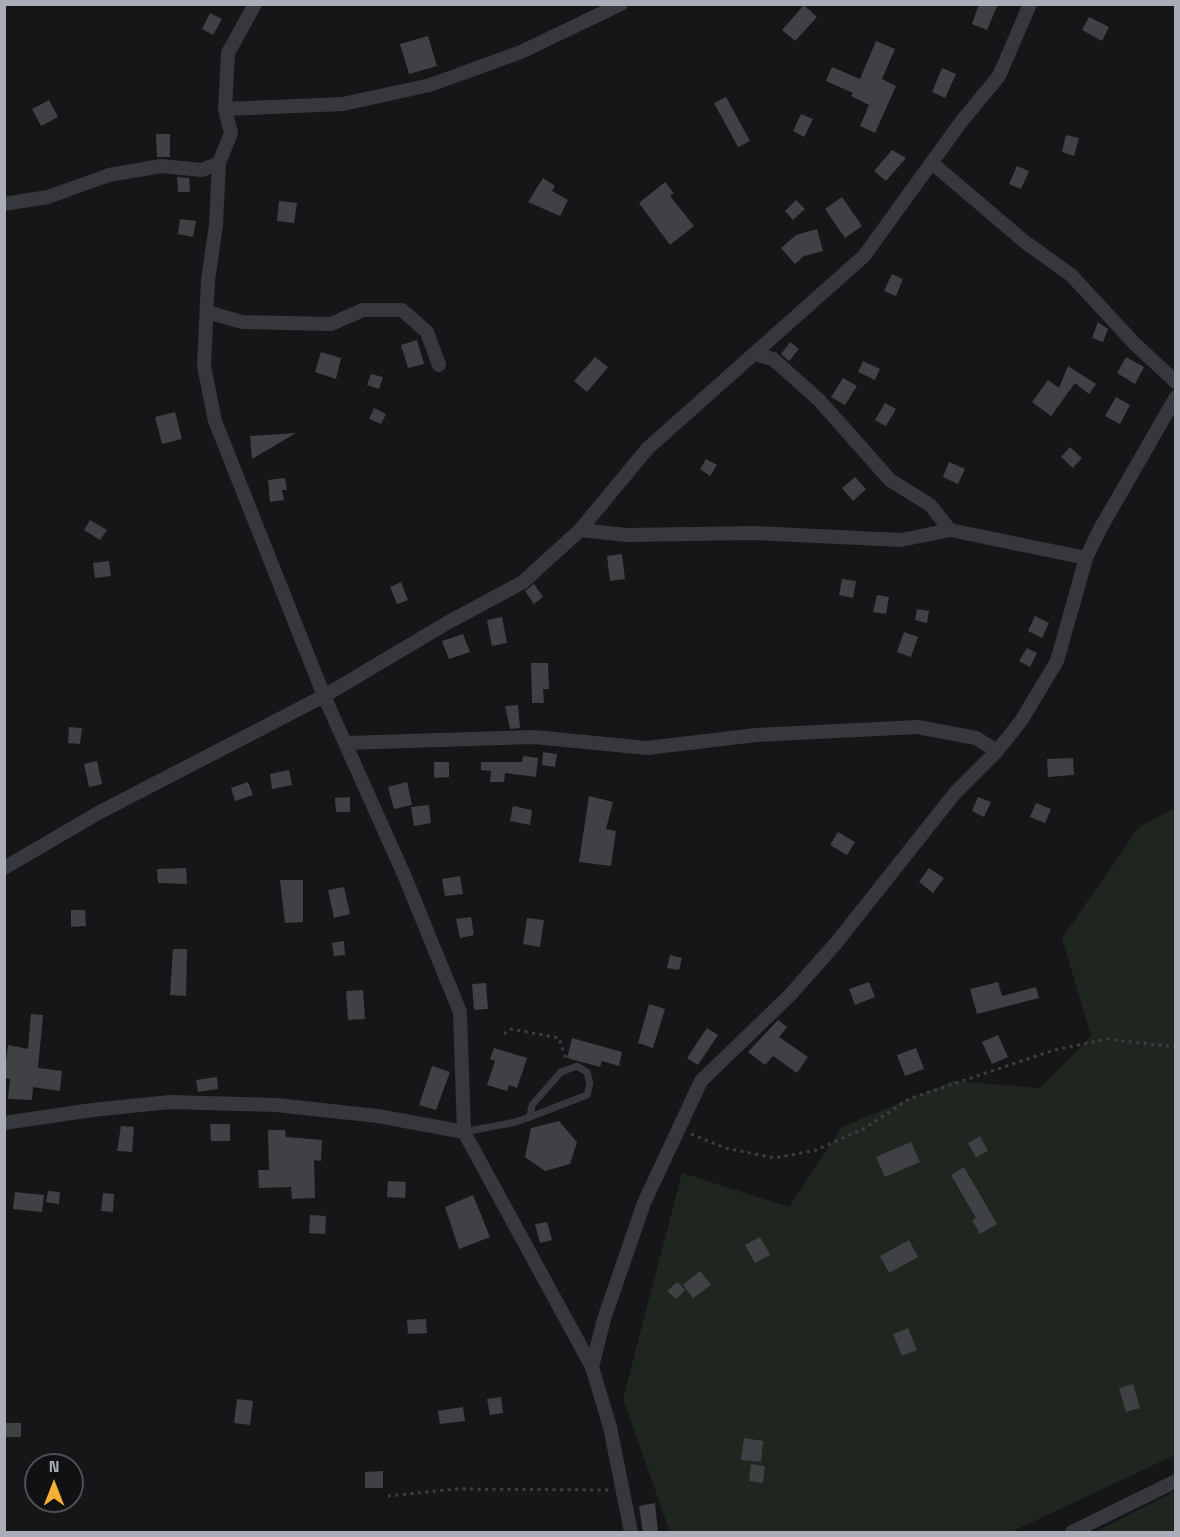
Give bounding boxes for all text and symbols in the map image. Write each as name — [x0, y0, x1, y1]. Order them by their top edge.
north arrow — [24, 1453, 84, 1513]
text: N — [49, 1456, 59, 1477]

